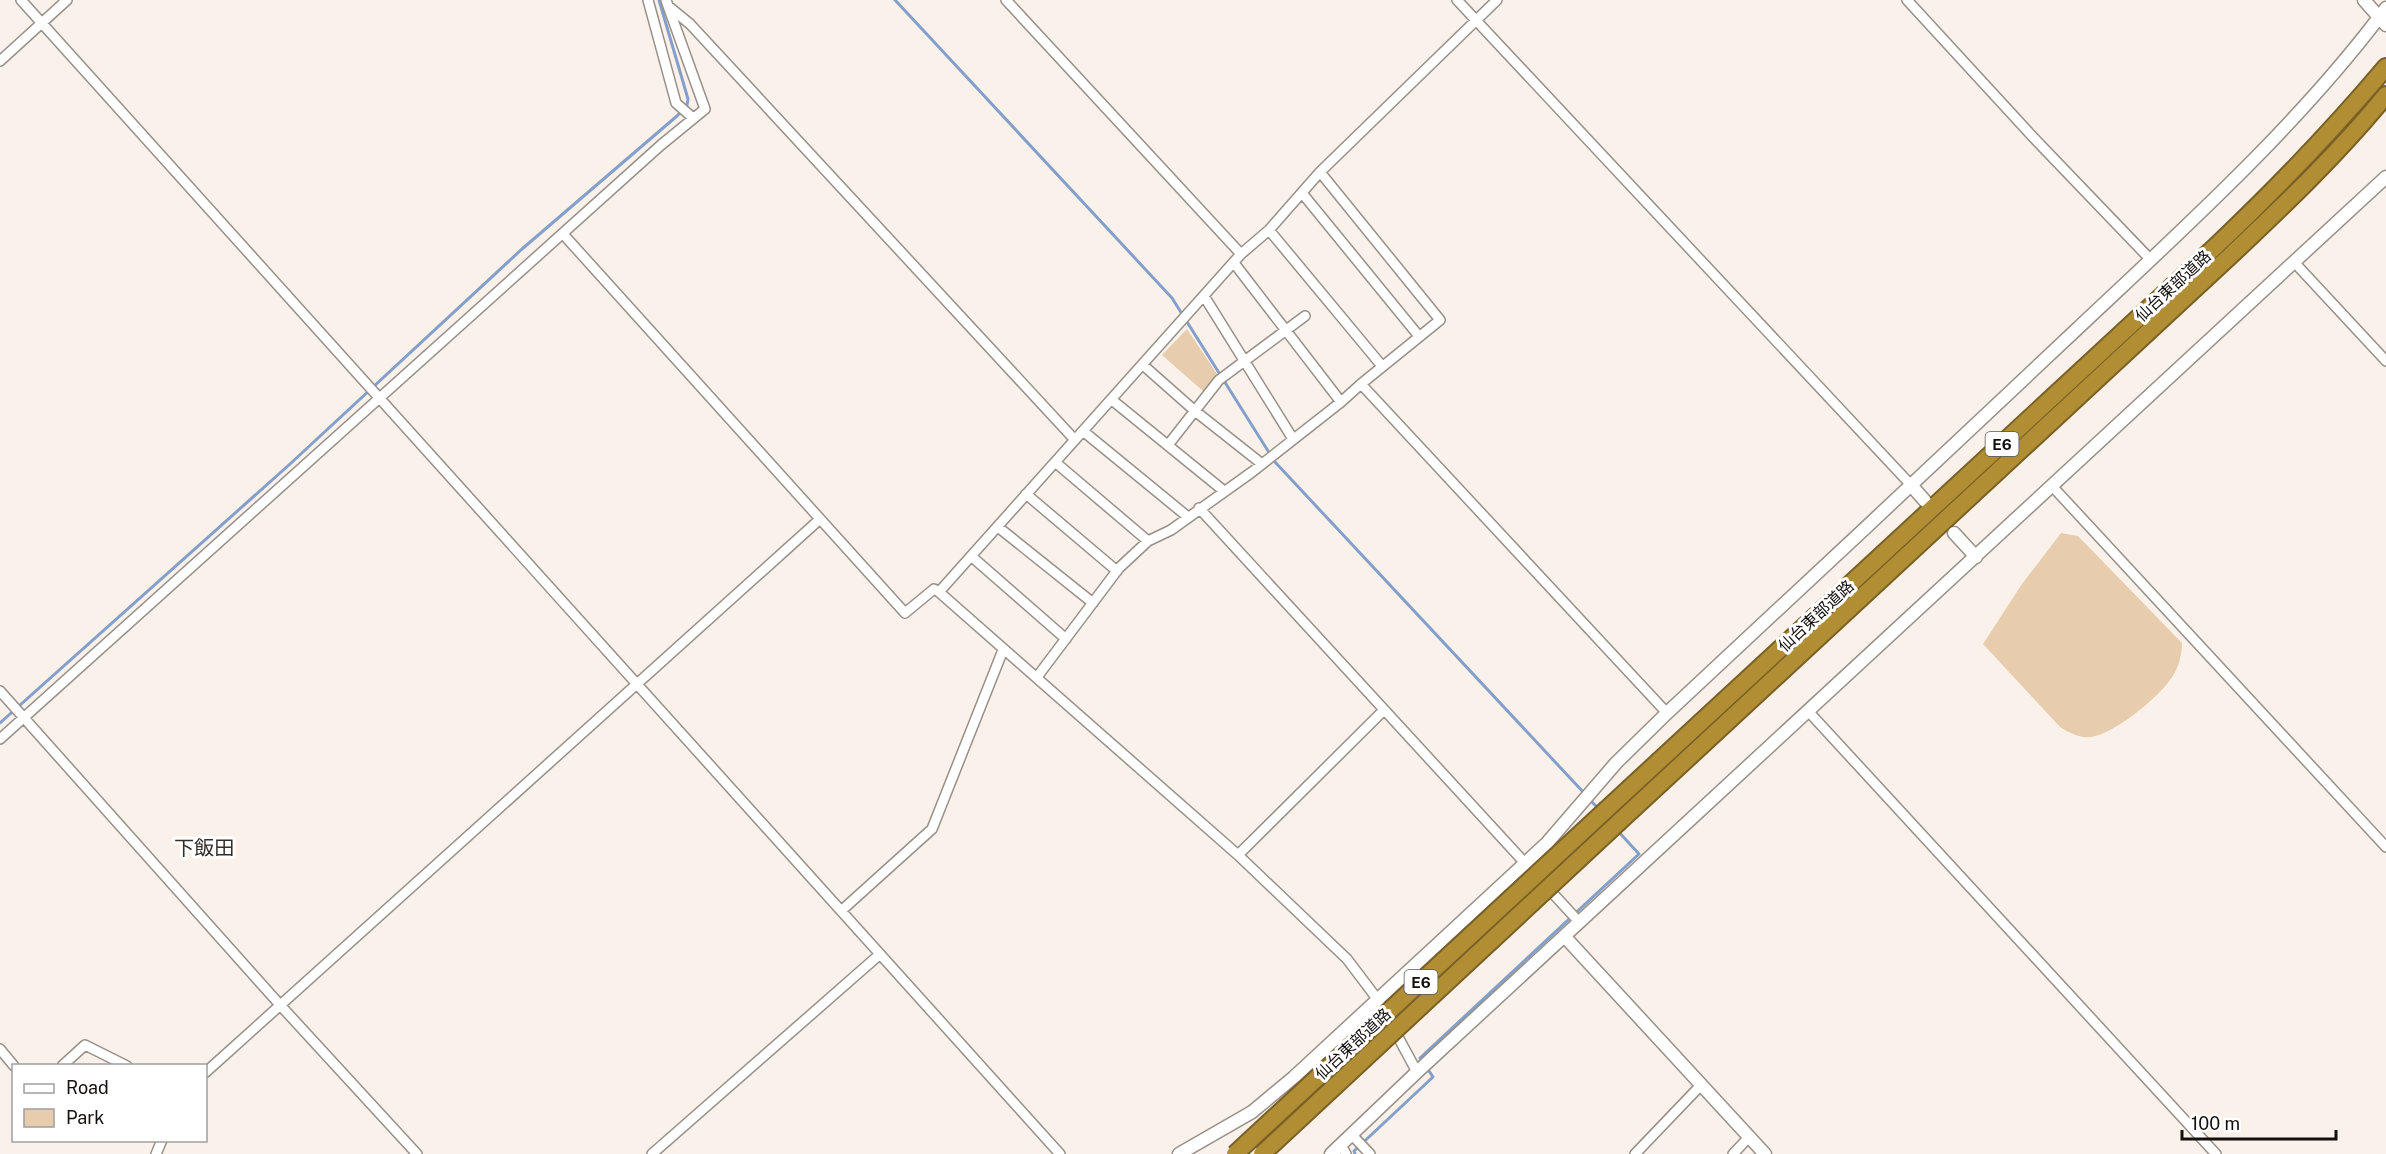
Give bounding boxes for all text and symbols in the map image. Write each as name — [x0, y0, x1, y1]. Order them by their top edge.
street label: 仙台東部道路 — [2131, 246, 2215, 326]
road number: E6 — [1986, 432, 2018, 456]
street label: 仙台東部道路 — [1774, 576, 1858, 656]
district label: 下飯田 — [174, 836, 234, 860]
road number: E6 — [1404, 970, 1438, 994]
street label: 仙台東部道路 — [1311, 1004, 1395, 1084]
legend — [12, 1064, 207, 1142]
text: Road — [66, 1077, 109, 1098]
scale bar — [2182, 1103, 2336, 1141]
text: Park — [66, 1107, 104, 1128]
text: 100 m — [2191, 1113, 2240, 1134]

